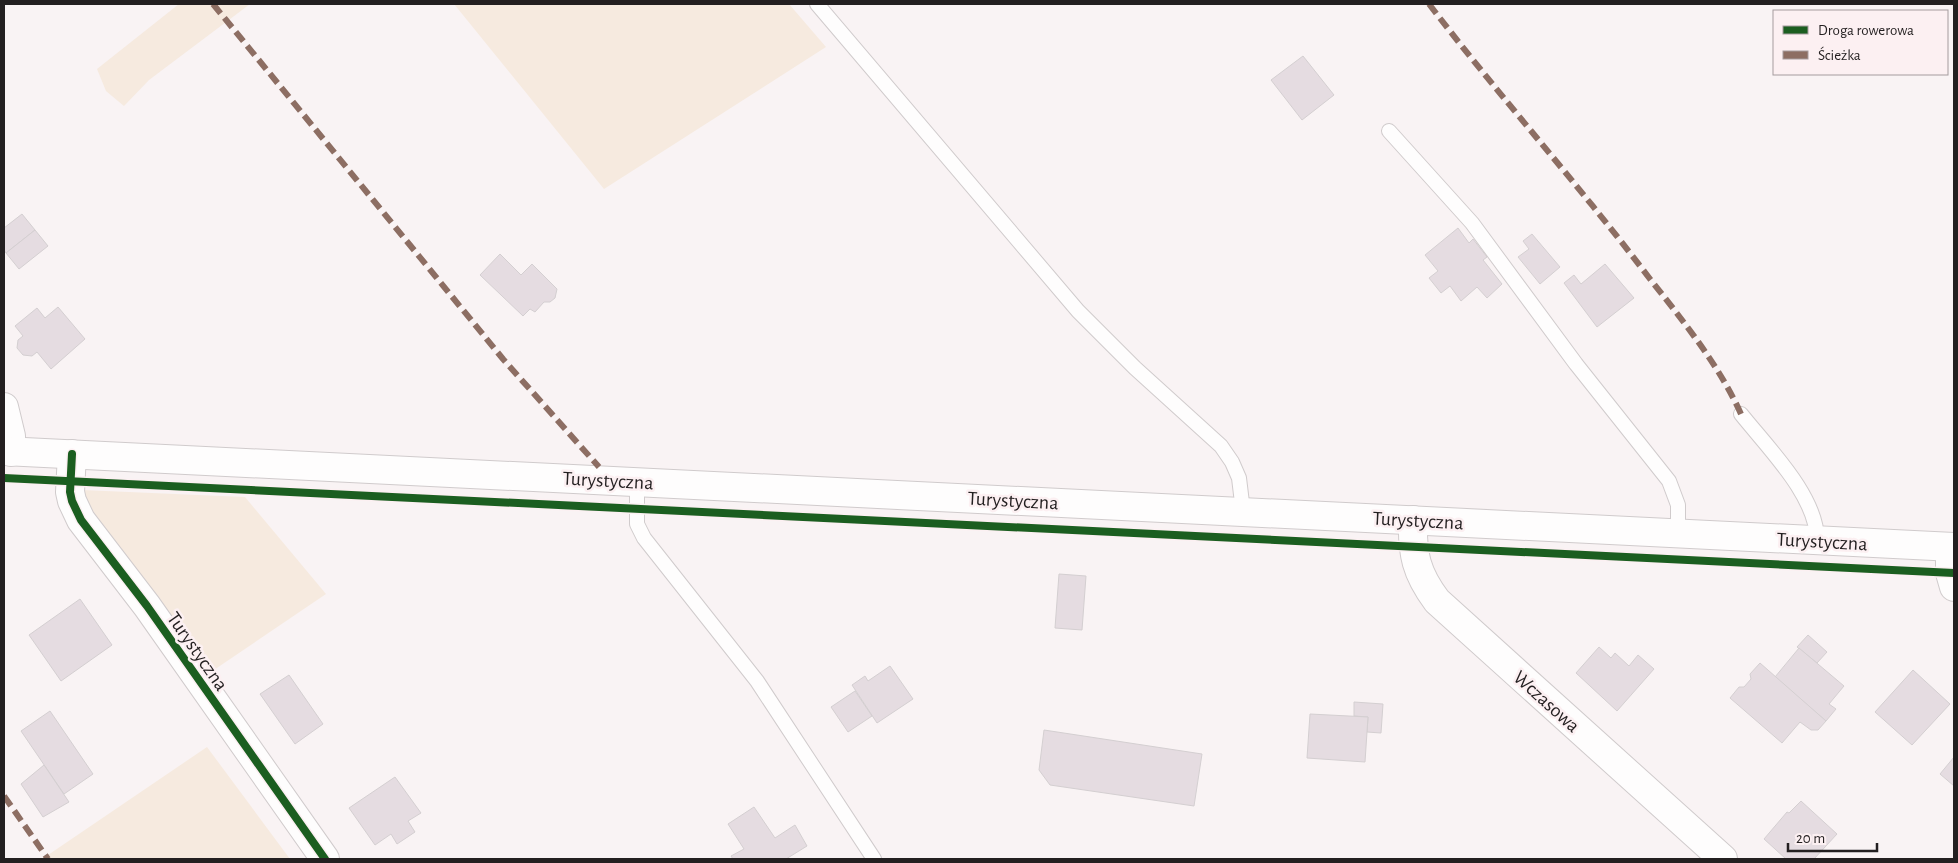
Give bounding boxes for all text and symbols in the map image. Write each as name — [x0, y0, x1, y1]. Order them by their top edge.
legend — [1773, 10, 1948, 75]
text: Droga rowerowa — [1818, 23, 1914, 38]
text: Ścieżka — [1818, 46, 1861, 63]
street label: Turystyczna — [562, 469, 654, 493]
street label: Turystyczna — [967, 489, 1059, 513]
street label: Turystyczna — [1372, 509, 1464, 533]
street label: Turystyczna — [1776, 530, 1868, 554]
street label: Turystyczna — [163, 609, 232, 695]
street label: Wczasowa — [1509, 667, 1583, 736]
scale bar — [1788, 820, 1877, 852]
text: 20 m — [1796, 831, 1825, 846]

